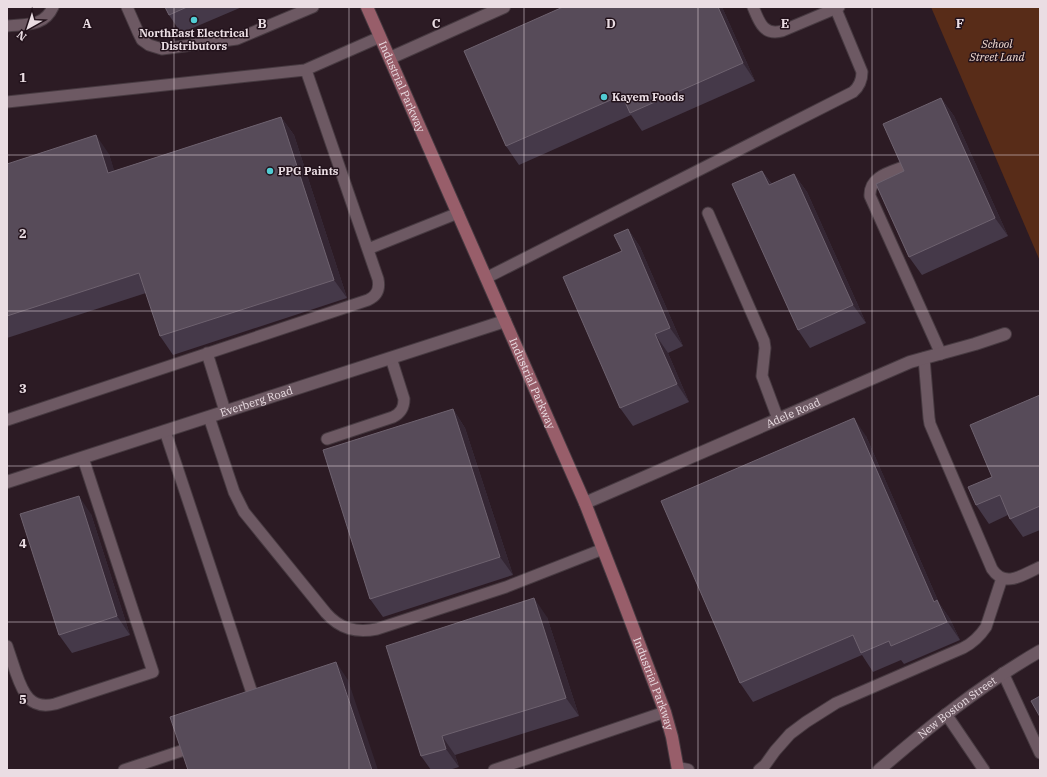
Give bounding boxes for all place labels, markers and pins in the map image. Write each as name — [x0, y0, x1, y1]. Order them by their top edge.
marker: NorthEast Electrical Distributors — [189, 15, 199, 25]
place label: NorthEast Electrical Distributors — [139, 26, 249, 53]
place label: Kayem Foods — [612, 90, 684, 104]
marker: Kayem Foods — [599, 92, 609, 102]
place label: PPG Paints — [278, 164, 339, 178]
marker: PPG Paints — [265, 166, 275, 176]

